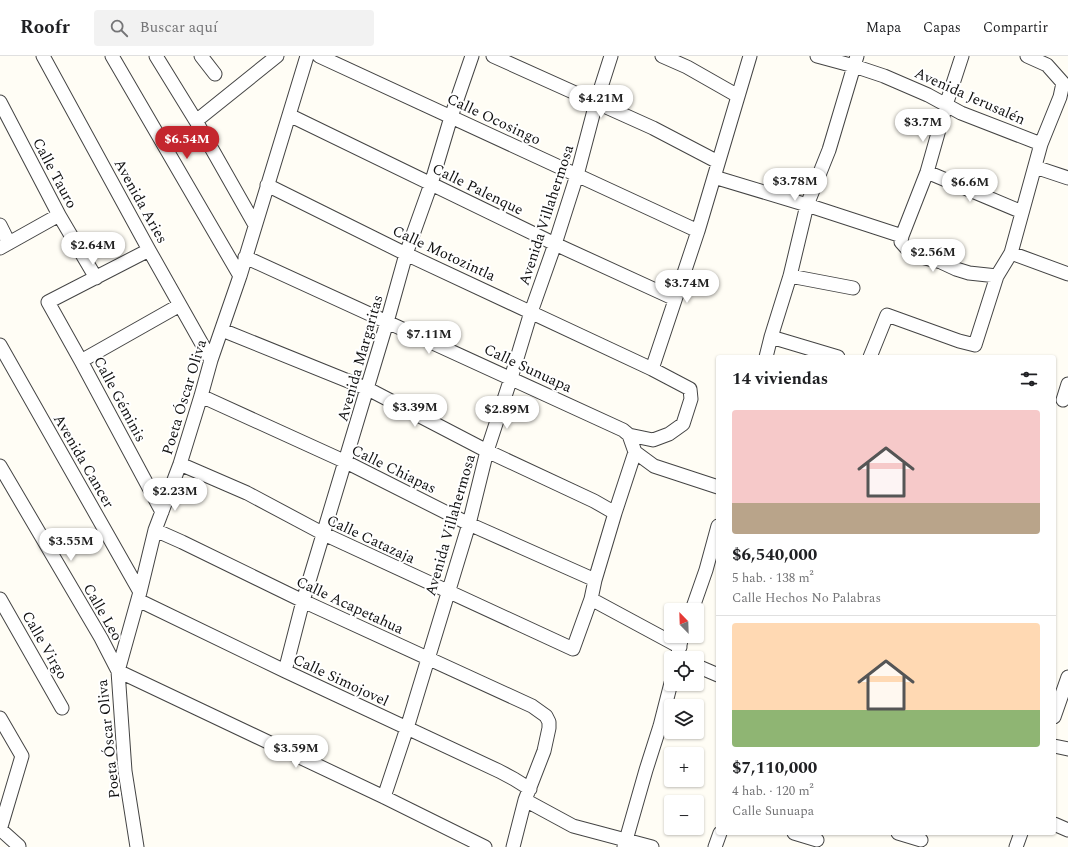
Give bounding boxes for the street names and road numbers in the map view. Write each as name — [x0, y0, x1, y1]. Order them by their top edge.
street label: Avenida Jerusalén — [911, 62, 1029, 131]
street label: Calle Ocosingo — [443, 88, 545, 151]
street label: Calle Tauro — [26, 134, 83, 213]
street label: Avenida Villahermosa — [513, 141, 580, 288]
street label: Avenida Aries — [108, 155, 173, 248]
street label: Calle Palenque — [428, 157, 527, 221]
street label: Calle Motozintla — [388, 219, 500, 288]
street label: Avenida Margaritas — [331, 292, 390, 424]
street label: Poeta Óscar Oliva — [156, 336, 213, 458]
street label: Calle Sunuapa — [480, 338, 576, 399]
street label: Calle Géminis — [87, 352, 152, 446]
street label: Avenida Cancer — [47, 410, 120, 513]
street label: Calle Chiapas — [347, 439, 440, 500]
street label: Avenida Villahermosa — [419, 451, 482, 599]
street label: Calle Catazaja — [323, 509, 419, 570]
street label: Calle Acapetahua — [292, 570, 408, 641]
street label: Calle Leo — [77, 579, 128, 645]
street label: Calle Virgo — [16, 607, 73, 684]
street label: Calle Simojovel — [289, 648, 392, 713]
street label: Poeta Óscar Oliva — [91, 678, 126, 800]

